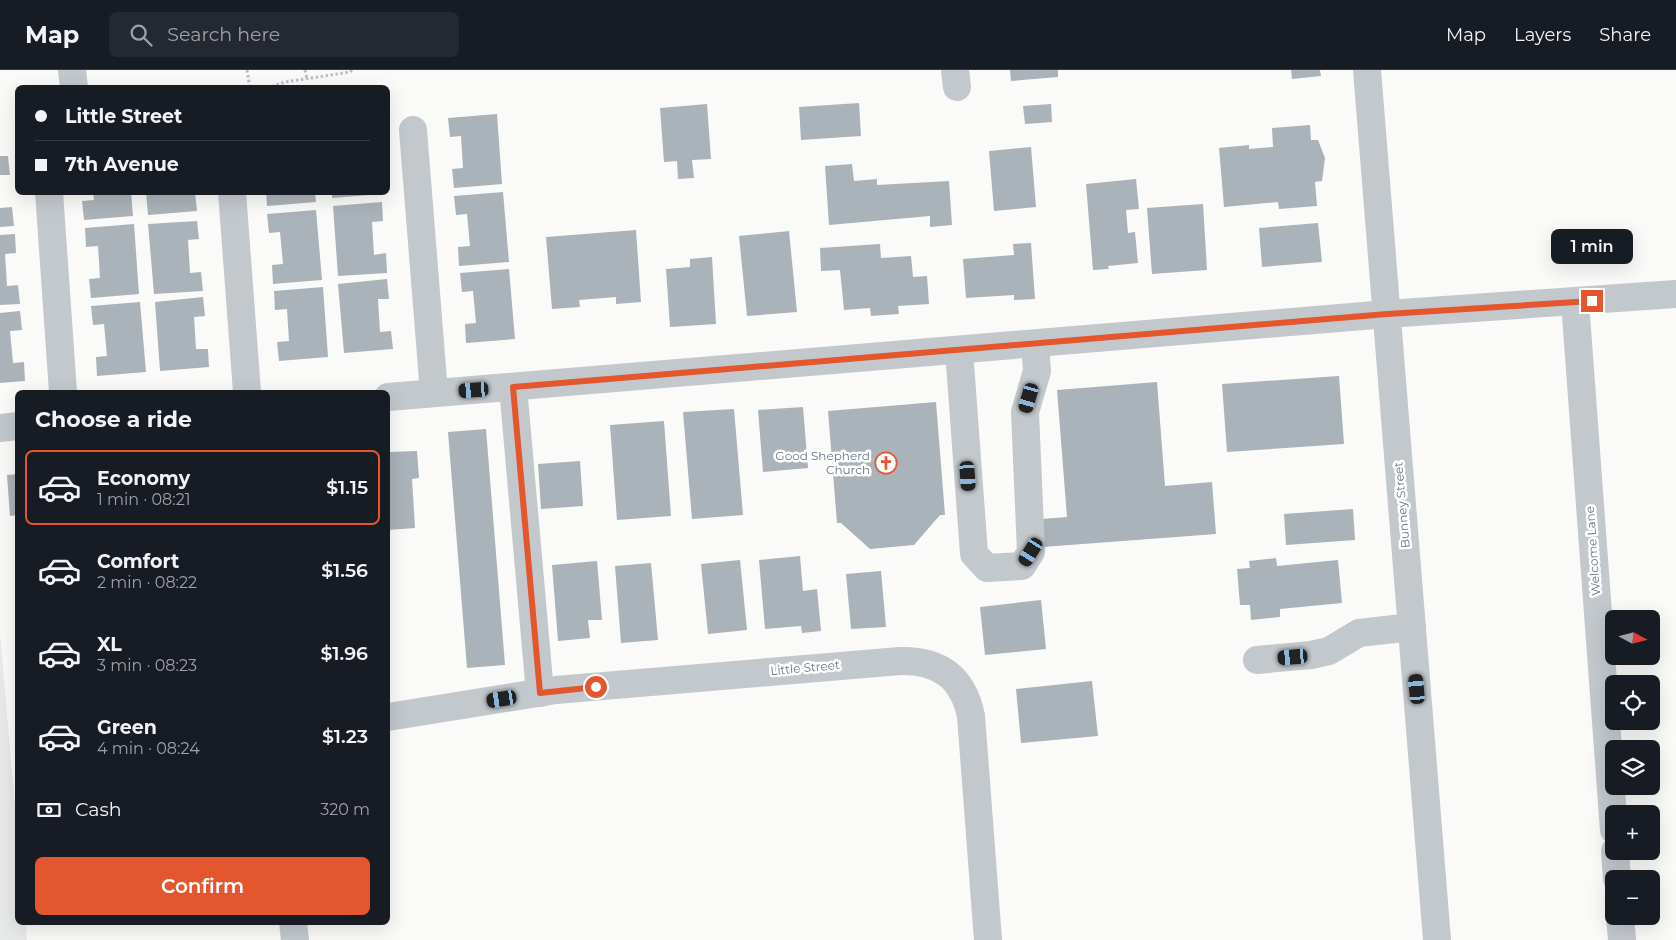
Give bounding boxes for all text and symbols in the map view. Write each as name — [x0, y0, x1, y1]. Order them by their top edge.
search box — [109, 12, 459, 57]
text: Map — [25, 20, 79, 49]
icon: search — [127, 21, 155, 49]
text: Search here — [167, 23, 280, 46]
text: Map — [1446, 24, 1486, 46]
text: Layers — [1514, 24, 1571, 46]
text: Share — [1599, 24, 1651, 46]
text: Little Street — [65, 105, 182, 128]
text: 7th Avenue — [65, 153, 179, 176]
callout: 1 min — [1551, 228, 1633, 264]
text: 1 min — [1571, 237, 1613, 256]
route end — [1581, 290, 1603, 312]
car — [458, 381, 489, 399]
car — [1017, 382, 1040, 414]
text: Choose a ride — [35, 406, 192, 433]
place label: Good Shepherd Church — [775, 448, 870, 477]
church icon: Good Shepherd Church — [874, 451, 898, 475]
car — [959, 461, 976, 491]
street label: Bunney Street — [1390, 461, 1413, 549]
icon: car — [37, 465, 82, 510]
text: Economy — [97, 467, 190, 490]
text: $1.15 — [326, 476, 368, 499]
text: 1 min · 08:21 — [97, 490, 191, 509]
street label: Welcome Lane — [1582, 506, 1603, 596]
car — [1016, 535, 1045, 569]
icon: car — [37, 548, 82, 593]
text: Comfort — [97, 550, 179, 573]
text: $1.56 — [321, 559, 368, 582]
text: 2 min · 08:22 — [97, 573, 197, 592]
north arrow — [1605, 610, 1660, 665]
map controls — [1605, 610, 1660, 925]
icon: car — [37, 631, 82, 676]
text: XL — [97, 633, 122, 656]
text: $1.96 — [321, 642, 368, 665]
car — [1277, 648, 1308, 666]
text: 3 min · 08:23 — [97, 656, 197, 675]
street label: Little Street — [770, 657, 840, 678]
car — [1408, 673, 1425, 705]
button: locate — [1605, 675, 1660, 730]
route start — [585, 676, 607, 698]
car — [486, 689, 517, 709]
icon: car — [37, 714, 82, 759]
text: Green — [97, 716, 157, 739]
text: $1.23 — [322, 725, 368, 748]
text: 4 min · 08:24 — [97, 739, 200, 758]
button: layers — [1605, 740, 1660, 795]
icon: cash — [35, 796, 63, 824]
text: Cash — [75, 798, 122, 821]
text: 320 m — [320, 800, 370, 819]
button: + — [1605, 805, 1660, 860]
button: Confirm — [35, 857, 370, 915]
button: − — [1605, 870, 1660, 925]

